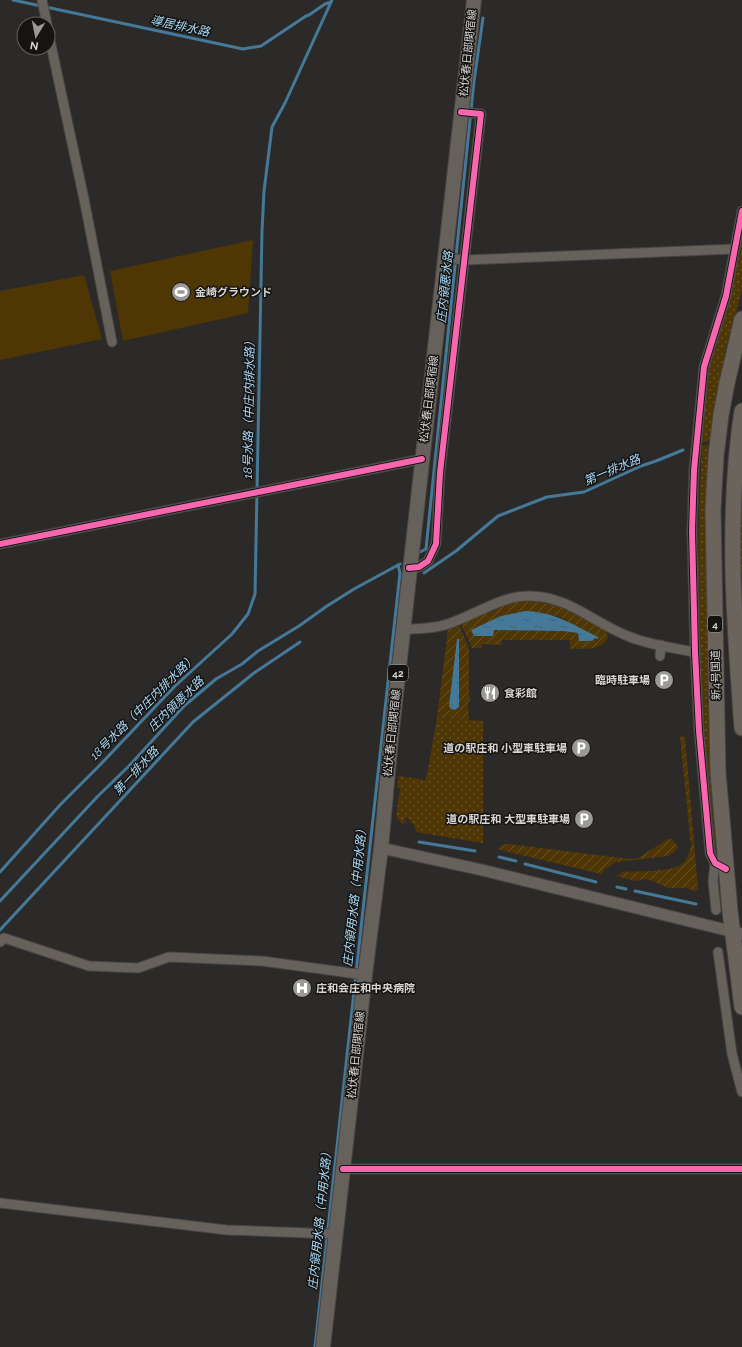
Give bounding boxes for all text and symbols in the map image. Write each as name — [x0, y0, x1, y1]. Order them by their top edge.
street label: 松伏春日部関宿線 — [457, 9, 479, 97]
water label: 導居排水路 — [149, 13, 212, 39]
north arrow — [16, 16, 56, 56]
text: N — [29, 38, 40, 52]
water label: 庄内領悪水路 — [434, 249, 456, 324]
sports icon: 金崎グラウンド — [170, 281, 192, 303]
place label: 金崎グラウンド — [195, 286, 272, 299]
water label: 18号水路（中庄内排水路） — [241, 335, 257, 479]
street label: 松伏春日部関宿線 — [417, 355, 441, 443]
water label: 第一排水路 — [582, 451, 643, 488]
road number: 4 — [708, 616, 722, 632]
street label: 新4号国道 — [709, 650, 723, 700]
water label: 18号水路（中庄内排水路） — [87, 651, 199, 763]
road number: 42 — [388, 665, 408, 681]
parking icon: 臨時駐車場 — [653, 669, 675, 691]
water label: 庄内領悪水路 — [145, 673, 207, 734]
place label: 臨時駐車場 — [595, 674, 650, 687]
restaurant icon: 食彩館 — [479, 682, 501, 704]
place label: 食彩館 — [504, 687, 537, 700]
street label: 松伏春日部関宿線 — [381, 689, 403, 777]
parking icon: 道の駅庄和 小型車駐車場 — [570, 737, 592, 759]
place label: 道の駅庄和 小型車駐車場 — [443, 742, 567, 755]
water label: 第一排水路 — [110, 744, 162, 798]
parking icon: 道の駅庄和 大型車駐車場 — [573, 808, 595, 830]
place label: 道の駅庄和 大型車駐車場 — [446, 813, 570, 826]
water label: 庄内領用水路（中用水路） — [341, 823, 369, 967]
hospital icon: 庄和会庄和中央病院 — [291, 977, 313, 999]
place label: 庄和会庄和中央病院 — [316, 982, 415, 995]
street label: 松伏春日部関宿線 — [345, 1011, 367, 1099]
water label: 庄内領用水路（中用水路） — [306, 1146, 334, 1290]

